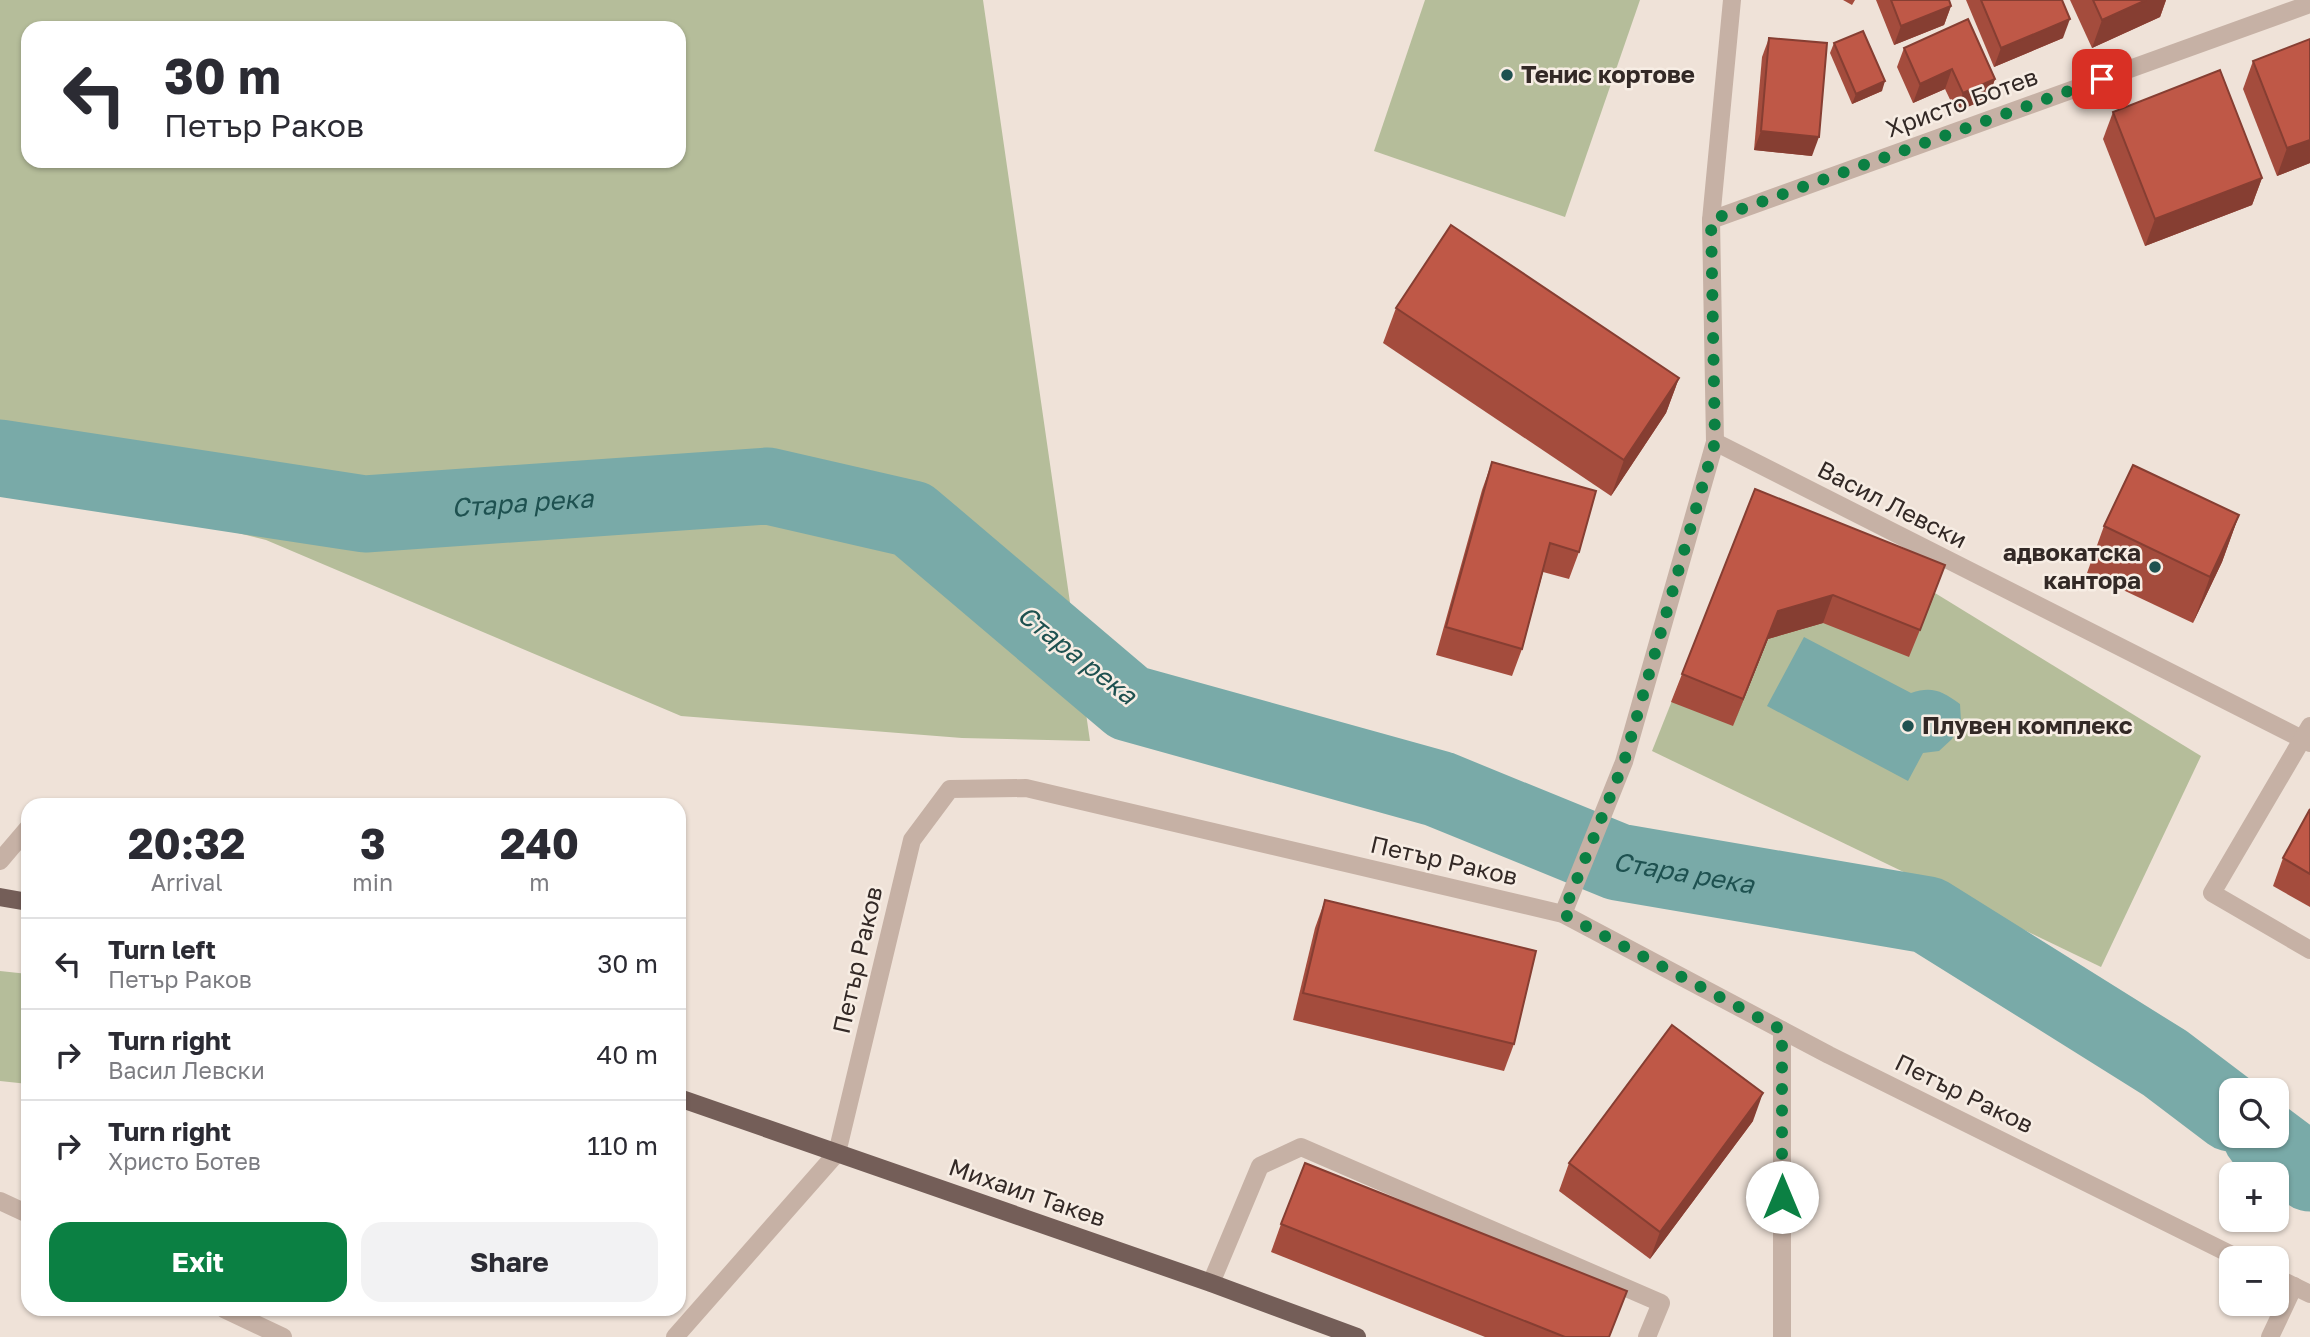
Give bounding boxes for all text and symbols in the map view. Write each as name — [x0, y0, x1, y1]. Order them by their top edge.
text: 30 m — [164, 46, 281, 105]
icon: left — [49, 49, 140, 140]
pin — [2072, 49, 2132, 109]
place label: Тенис кортове — [1521, 59, 1695, 88]
icon: arrive — [2083, 60, 2121, 98]
street label: Христо Ботев — [1882, 61, 2041, 142]
marker: Тенис кортове — [1499, 67, 1515, 83]
text: Петър Раков — [164, 106, 364, 144]
street label: Васил Левски — [1813, 454, 1972, 554]
water label: Стара река — [450, 482, 596, 523]
place label: адвокатска кантора — [2003, 537, 2141, 594]
marker: адвокатска кантора — [2147, 559, 2163, 575]
water label: Стара река — [1012, 599, 1144, 711]
place label: Плувен комплекс — [1922, 710, 2133, 739]
marker: Плувен комплекс — [1900, 718, 1916, 734]
text: 20:32 — [128, 818, 245, 868]
text: 3 — [360, 818, 386, 868]
text: 240 — [500, 818, 579, 868]
street label: Петър Раков — [1368, 829, 1521, 891]
water label: Стара река — [1611, 845, 1758, 900]
text: Arrival — [151, 868, 223, 896]
text: min — [352, 868, 393, 896]
text: m — [529, 868, 550, 896]
street label: Петър Раков — [826, 883, 888, 1036]
text: Turn left — [108, 934, 216, 965]
icon: left — [49, 945, 87, 983]
text: 30 m — [597, 948, 658, 979]
text: Петър Раков — [108, 965, 252, 993]
text: Turn right — [108, 1025, 231, 1056]
icon: right — [49, 1036, 87, 1074]
text: 40 m — [597, 1039, 658, 1070]
street label: Петър Раков — [1891, 1047, 2038, 1139]
text: Васил Левски — [108, 1056, 265, 1084]
map controls — [2219, 1078, 2289, 1316]
button: search — [2219, 1078, 2289, 1148]
text: Turn right — [108, 1116, 231, 1147]
icon: right — [49, 1127, 87, 1165]
text: 110 m — [587, 1130, 658, 1161]
text: Христо Ботев — [108, 1147, 261, 1175]
street label: Михаил Такев — [945, 1151, 1110, 1232]
position arrow — [1745, 1160, 1819, 1234]
button: + — [2219, 1162, 2289, 1232]
button: Exit — [49, 1222, 347, 1302]
button: Share — [361, 1222, 658, 1302]
button: − — [2219, 1246, 2289, 1316]

